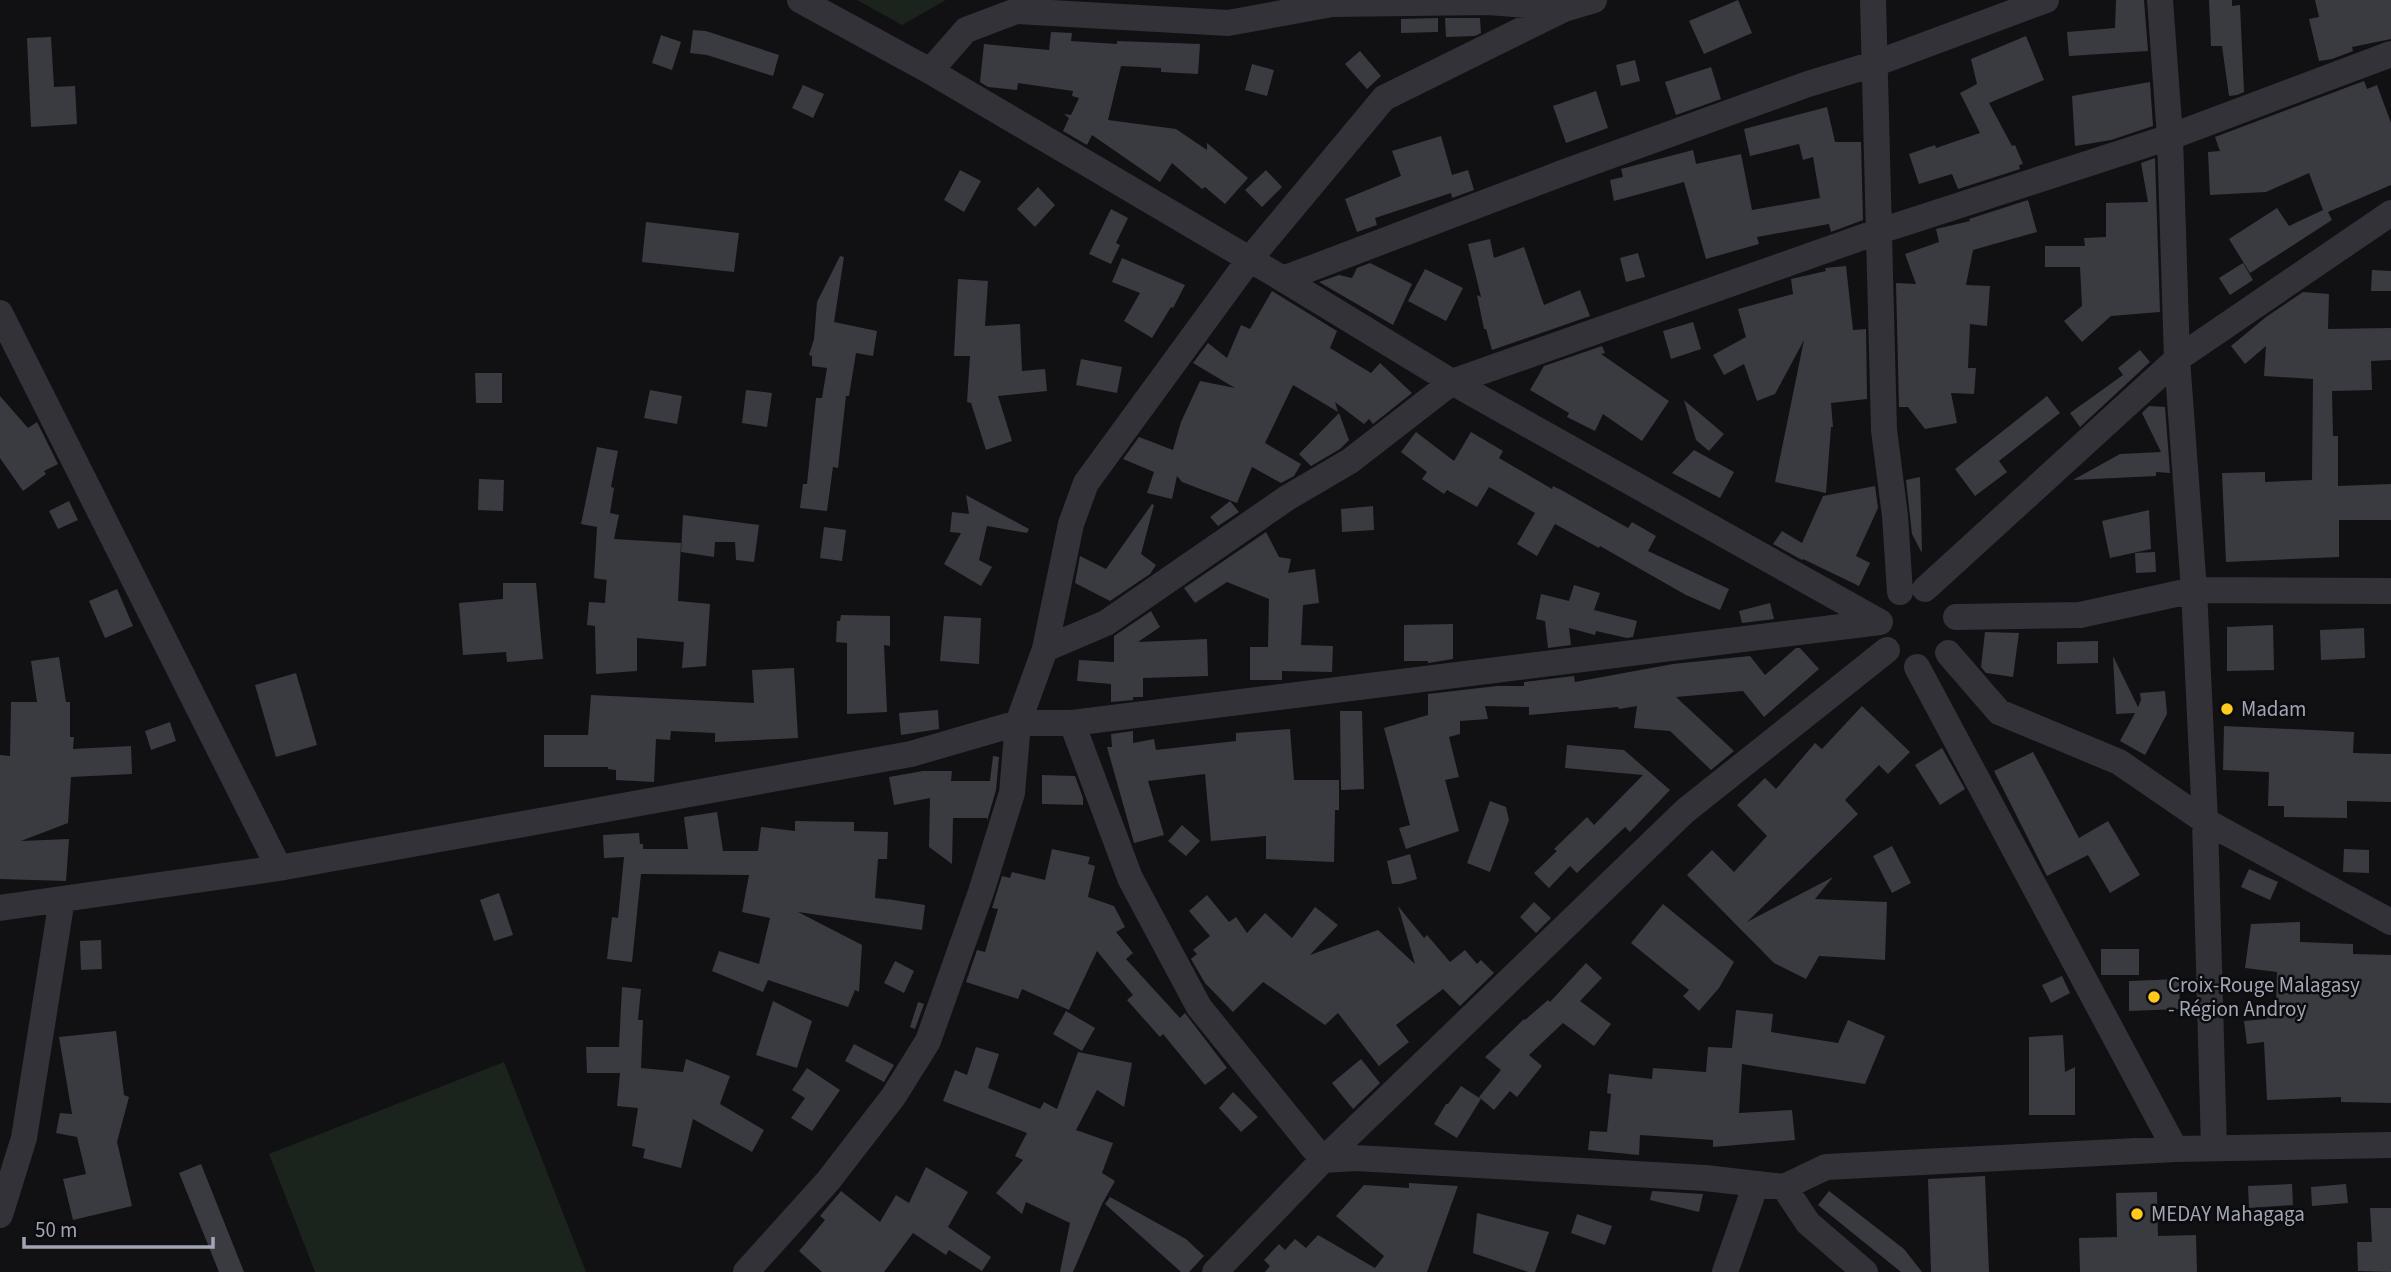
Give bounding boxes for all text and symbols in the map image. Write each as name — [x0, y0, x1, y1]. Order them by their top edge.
place label: Madam — [2241, 694, 2307, 724]
marker: Madam — [2219, 701, 2235, 717]
place label: Croix-Rouge Malagasy - Région Androy — [2168, 970, 2360, 1024]
marker: Croix-Rouge Malagasy - Région Androy — [2146, 989, 2162, 1005]
place label: MEDAY Mahagaga — [2151, 1199, 2305, 1229]
scale bar — [24, 1206, 214, 1250]
marker: MEDAY Mahagaga — [2129, 1206, 2145, 1222]
text: 50 m — [35, 1215, 77, 1245]

